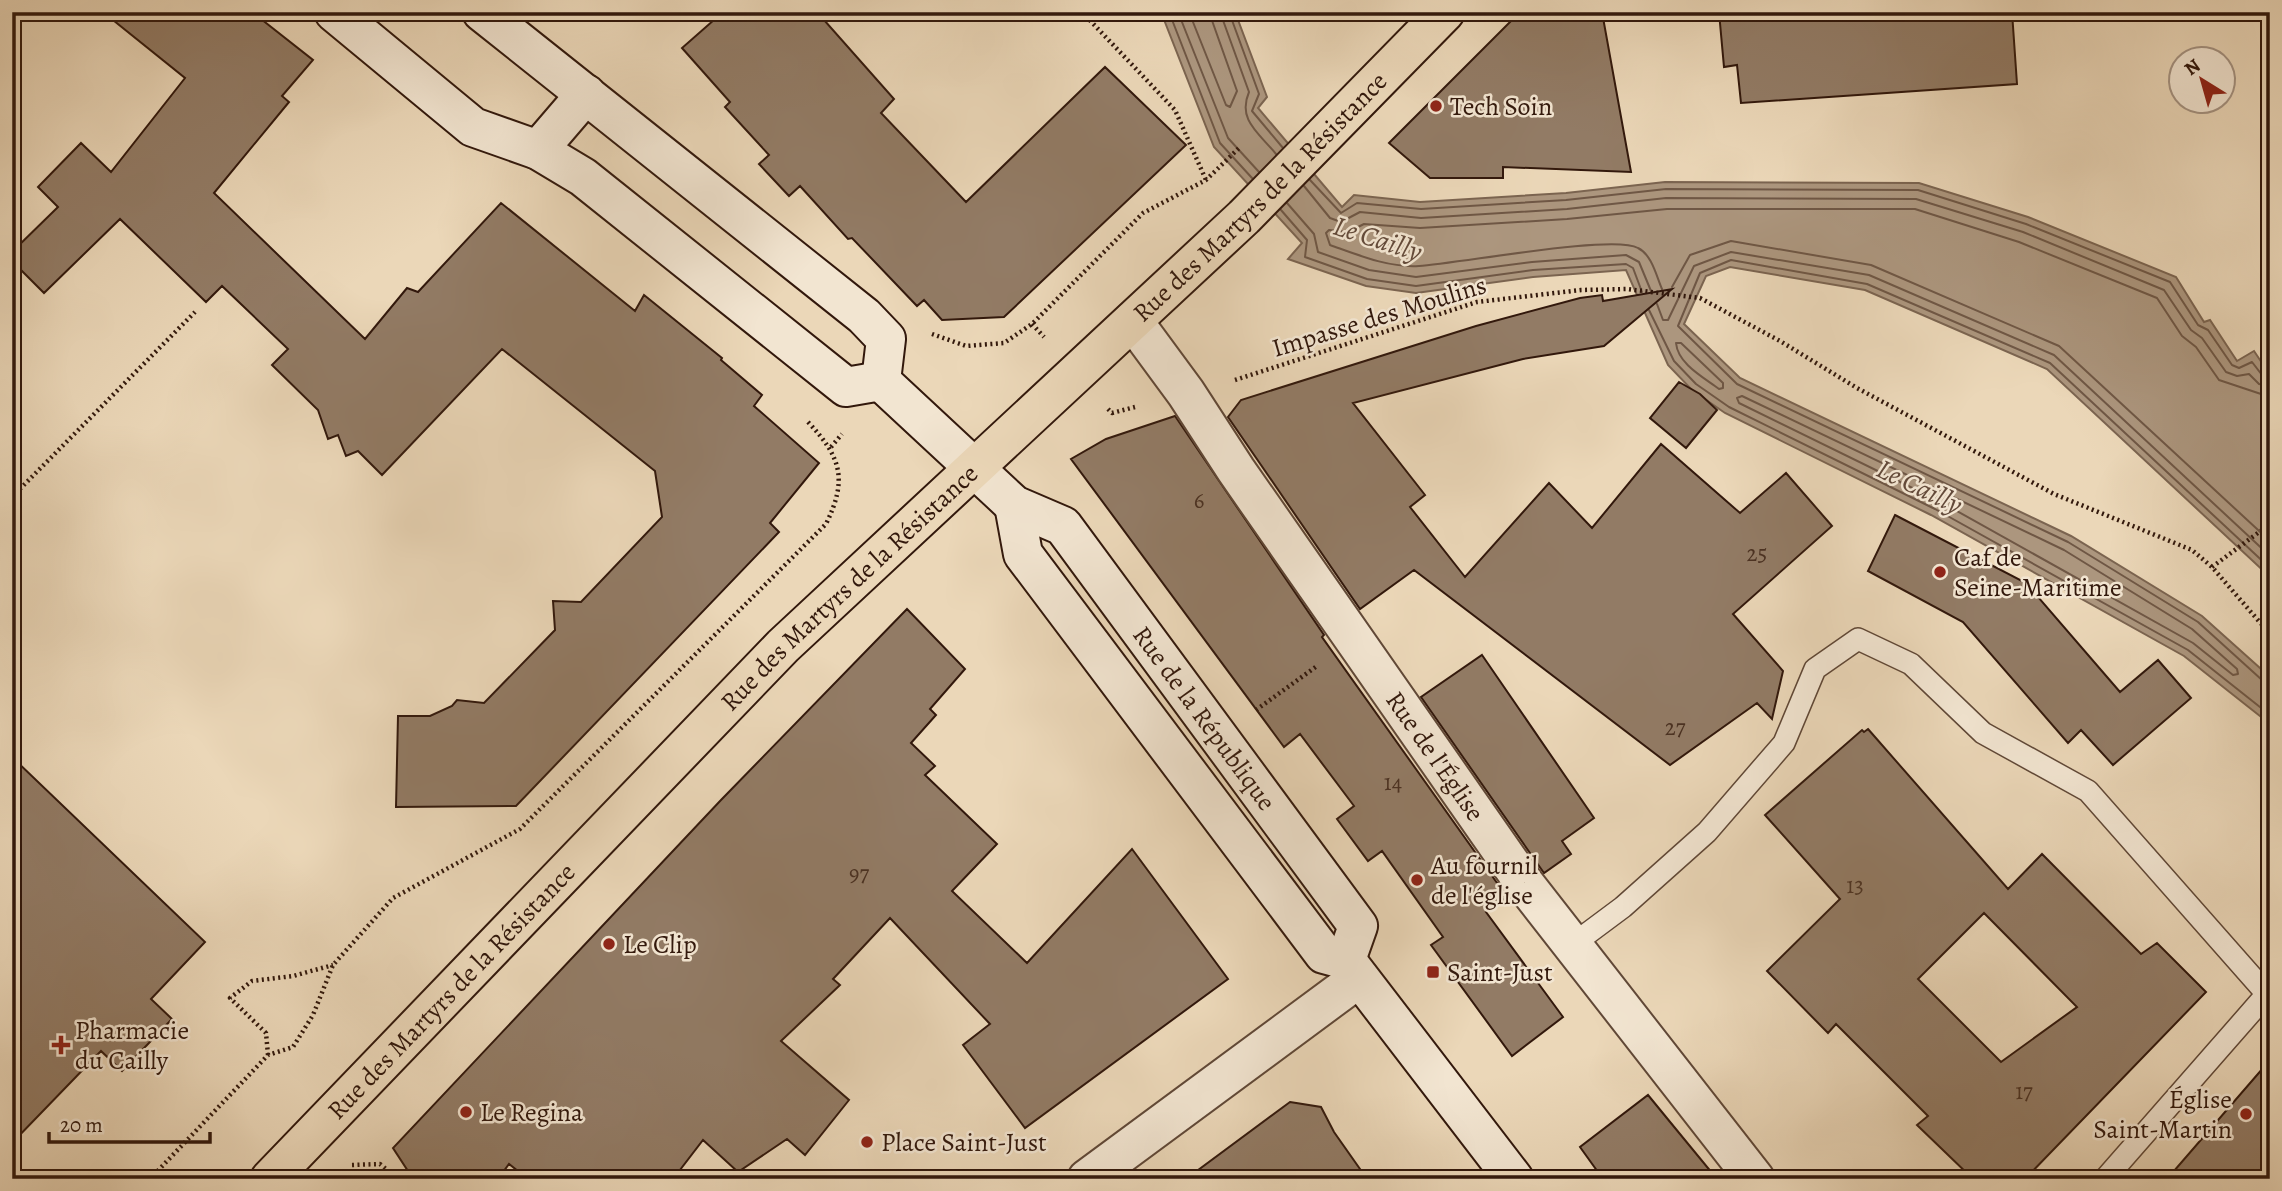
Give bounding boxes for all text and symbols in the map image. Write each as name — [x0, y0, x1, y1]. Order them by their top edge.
north arrow — [2166, 46, 2236, 116]
text: N — [2179, 53, 2206, 82]
street label: Rue des Martyrs de la Résistance — [1125, 64, 1395, 330]
place label: Tech Soin — [1450, 89, 1552, 124]
marker: Tech Soin — [1428, 98, 1444, 114]
water label: Le Cailly — [1328, 207, 1427, 271]
street label: Impasse des Moulins — [1268, 267, 1491, 366]
water label: Le Cailly — [1870, 450, 1969, 524]
street label: Rue des Martyrs de la Résistance — [713, 456, 986, 719]
house number: 6 — [1194, 485, 1204, 516]
house number: 25 — [1747, 538, 1767, 569]
place label: Caf de Seine-Maritime — [1954, 540, 2122, 605]
marker: Caf de Seine-Maritime — [1932, 564, 1948, 580]
street label: Rue de la République — [1124, 619, 1284, 818]
street label: Rue de l'Église — [1378, 684, 1493, 828]
house number: 27 — [1665, 712, 1686, 743]
house number: 14 — [1384, 767, 1402, 798]
place label: Au fournil de l'église — [1430, 848, 1538, 913]
street label: Rue des Martyrs de la Résistance — [320, 855, 583, 1127]
house number: 97 — [849, 858, 869, 889]
house number: 13 — [1846, 870, 1864, 901]
marker: Au fournil de l'église — [1409, 872, 1425, 888]
place label: Le Clip — [623, 927, 697, 962]
marker: Le Clip — [601, 936, 617, 952]
place label: Saint-Just — [1447, 955, 1553, 990]
marker: Saint-Just — [1425, 964, 1441, 980]
place label: Pharmacie du Cailly — [75, 1013, 189, 1078]
marker: Pharmacie du Cailly — [53, 1037, 69, 1053]
house number: 17 — [2015, 1076, 2033, 1107]
place label: Église Saint-Martin — [2093, 1082, 2232, 1147]
place label: Le Regina — [480, 1095, 583, 1130]
scale bar — [49, 1100, 210, 1144]
marker: Le Regina — [458, 1104, 474, 1120]
marker: Église Saint-Martin — [2238, 1106, 2254, 1122]
text: 20 m — [60, 1111, 103, 1139]
place label: Place Saint-Just — [881, 1125, 1047, 1160]
marker: Place Saint-Just — [859, 1134, 875, 1150]

